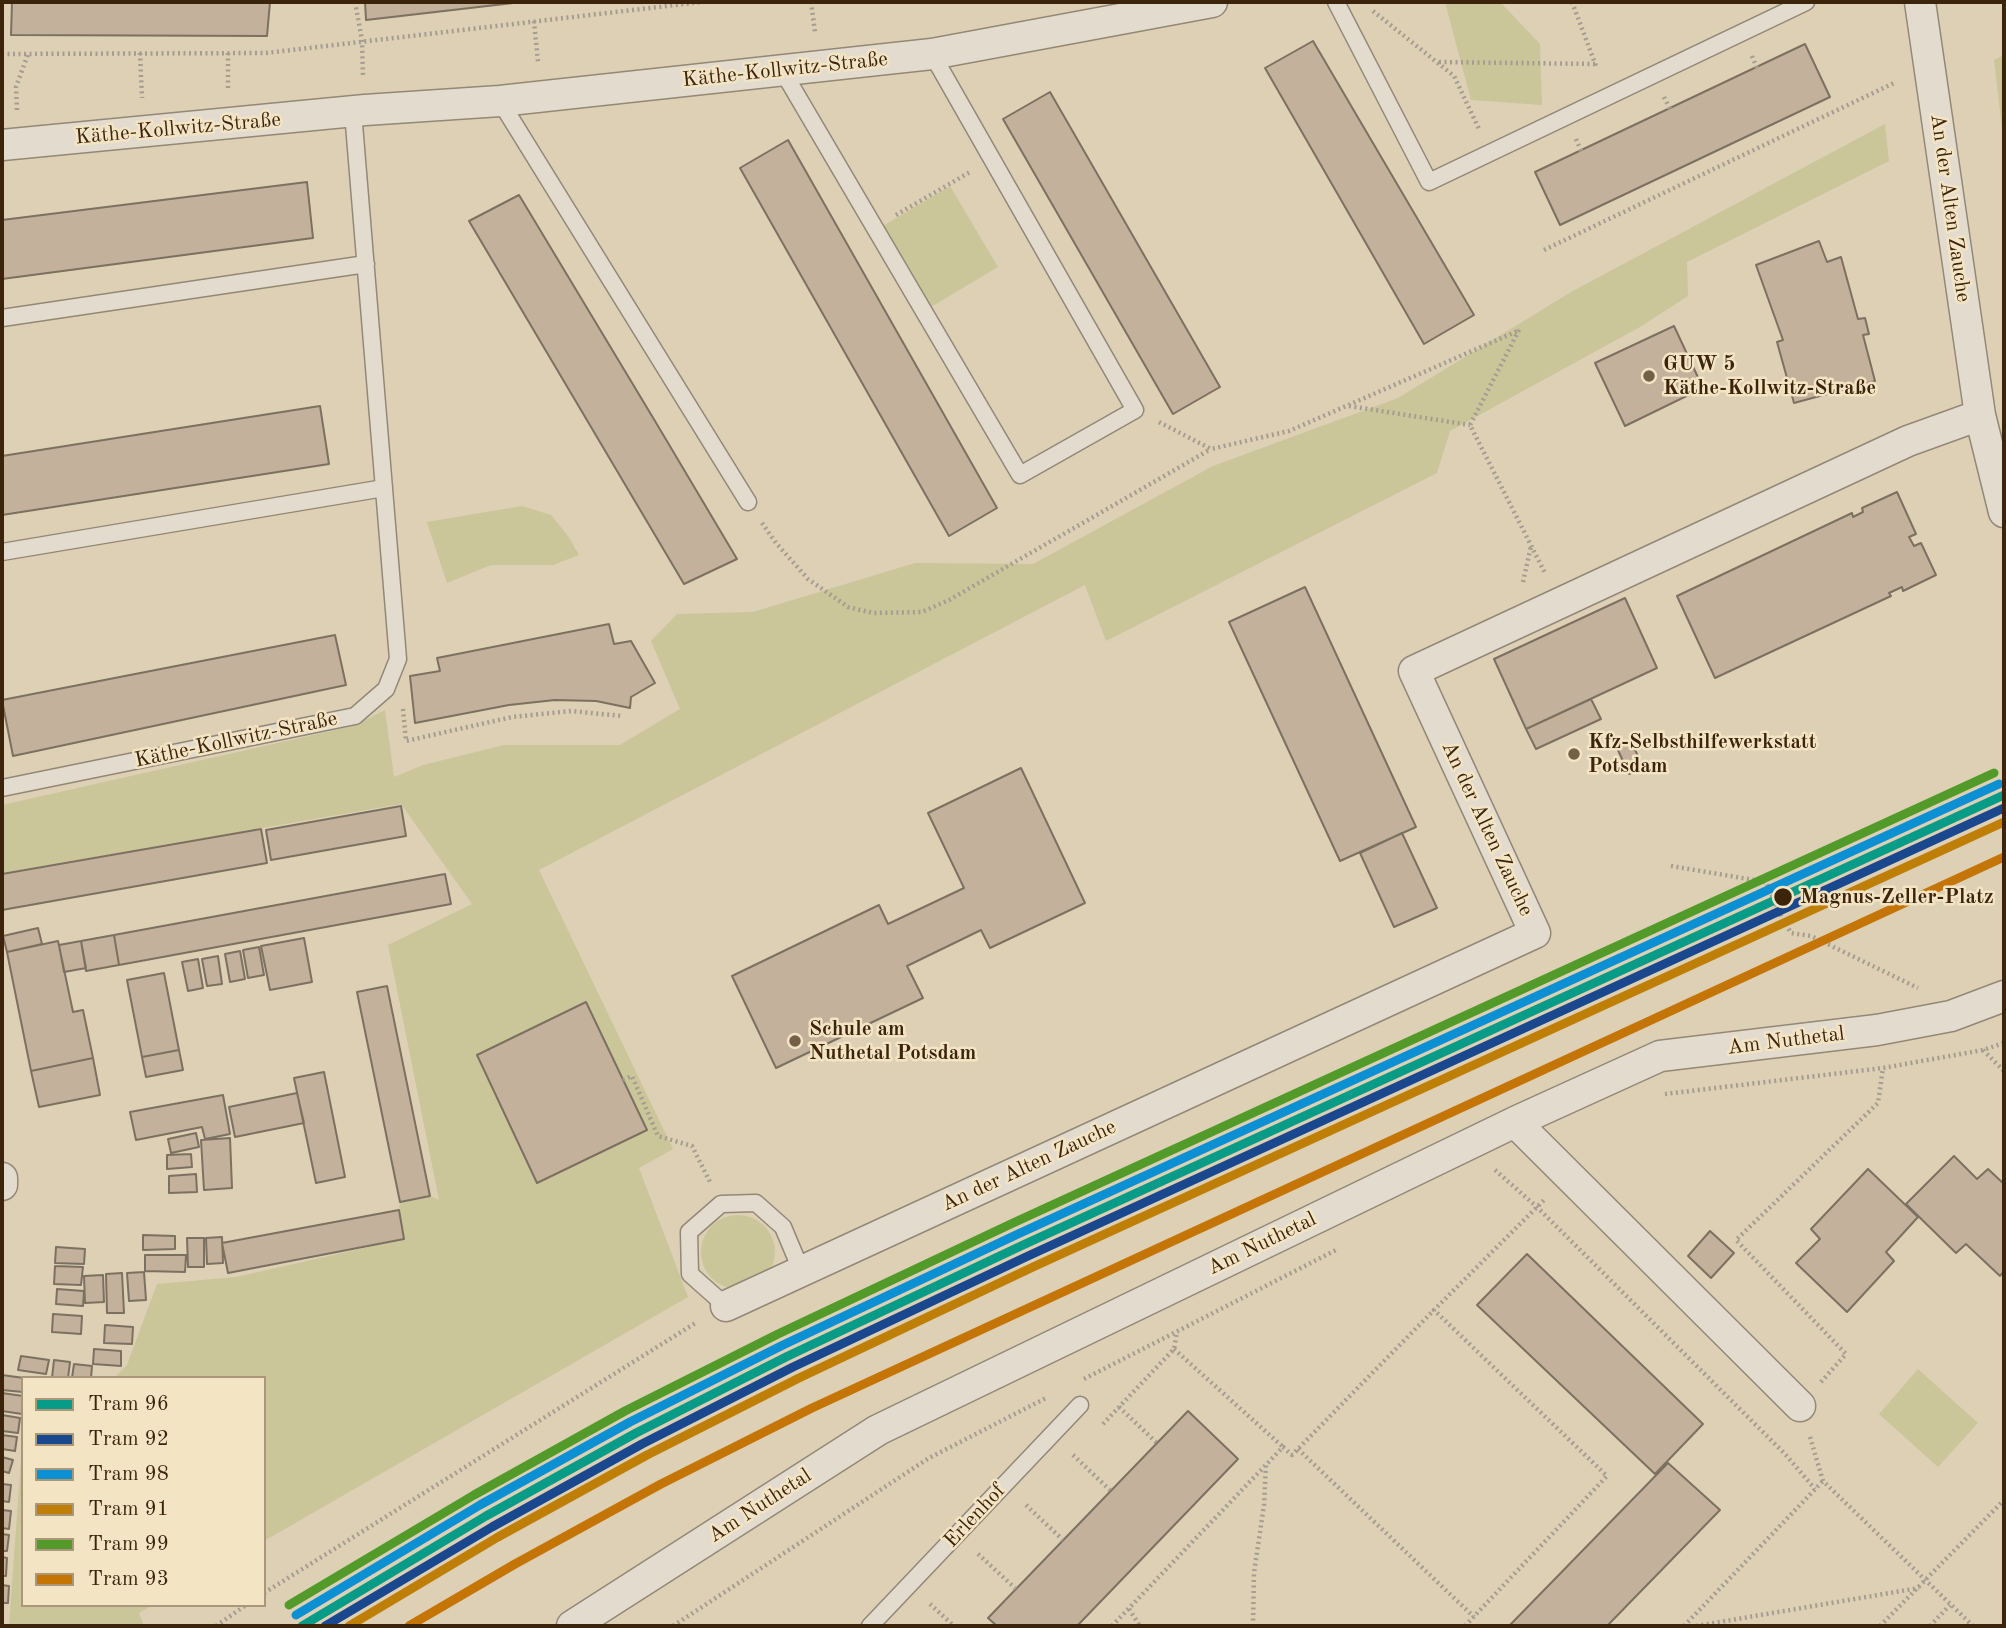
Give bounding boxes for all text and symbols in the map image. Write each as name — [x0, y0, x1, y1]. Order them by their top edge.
street label: Käthe-Kollwitz-Straße — [681, 47, 889, 93]
street label: Käthe-Kollwitz-Straße — [74, 107, 282, 151]
street label: An der Alten Zauche — [1924, 112, 1976, 304]
place label: GUW 5 Käthe-Kollwitz-Straße — [1663, 351, 1876, 401]
marker: GUW 5 Käthe-Kollwitz-Straße — [1641, 368, 1657, 384]
street label: Käthe-Kollwitz-Straße — [132, 706, 340, 774]
place label: Kfz-Selbsthilfewerkstatt Potsdam — [1588, 729, 1816, 779]
street label: An der Alten Zauche — [1435, 738, 1539, 920]
marker: Kfz-Selbsthilfewerkstatt Potsdam — [1566, 746, 1582, 762]
place label: Magnus-Zeller-Platz — [1800, 884, 1994, 910]
marker: Magnus-Zeller-Platz — [1772, 886, 1794, 908]
place label: Schule am Nuthetal Potsdam — [809, 1016, 976, 1066]
street label: Am Nuthetal — [1726, 1021, 1846, 1061]
marker: Schule am Nuthetal Potsdam — [787, 1033, 803, 1049]
street label: An der Alten Zauche — [938, 1114, 1120, 1218]
street label: Am Nuthetal — [1204, 1207, 1320, 1281]
legend — [21, 1376, 266, 1607]
text: Tram 96 — [88, 1394, 169, 1415]
text: Tram 92 — [88, 1429, 169, 1450]
street label: Am Nuthetal — [704, 1463, 816, 1549]
text: Tram 98 — [88, 1464, 169, 1485]
street label: Erlenhof — [939, 1479, 1011, 1553]
text: Tram 91 — [88, 1499, 169, 1520]
text: Tram 99 — [88, 1534, 169, 1555]
text: Tram 93 — [88, 1569, 169, 1590]

